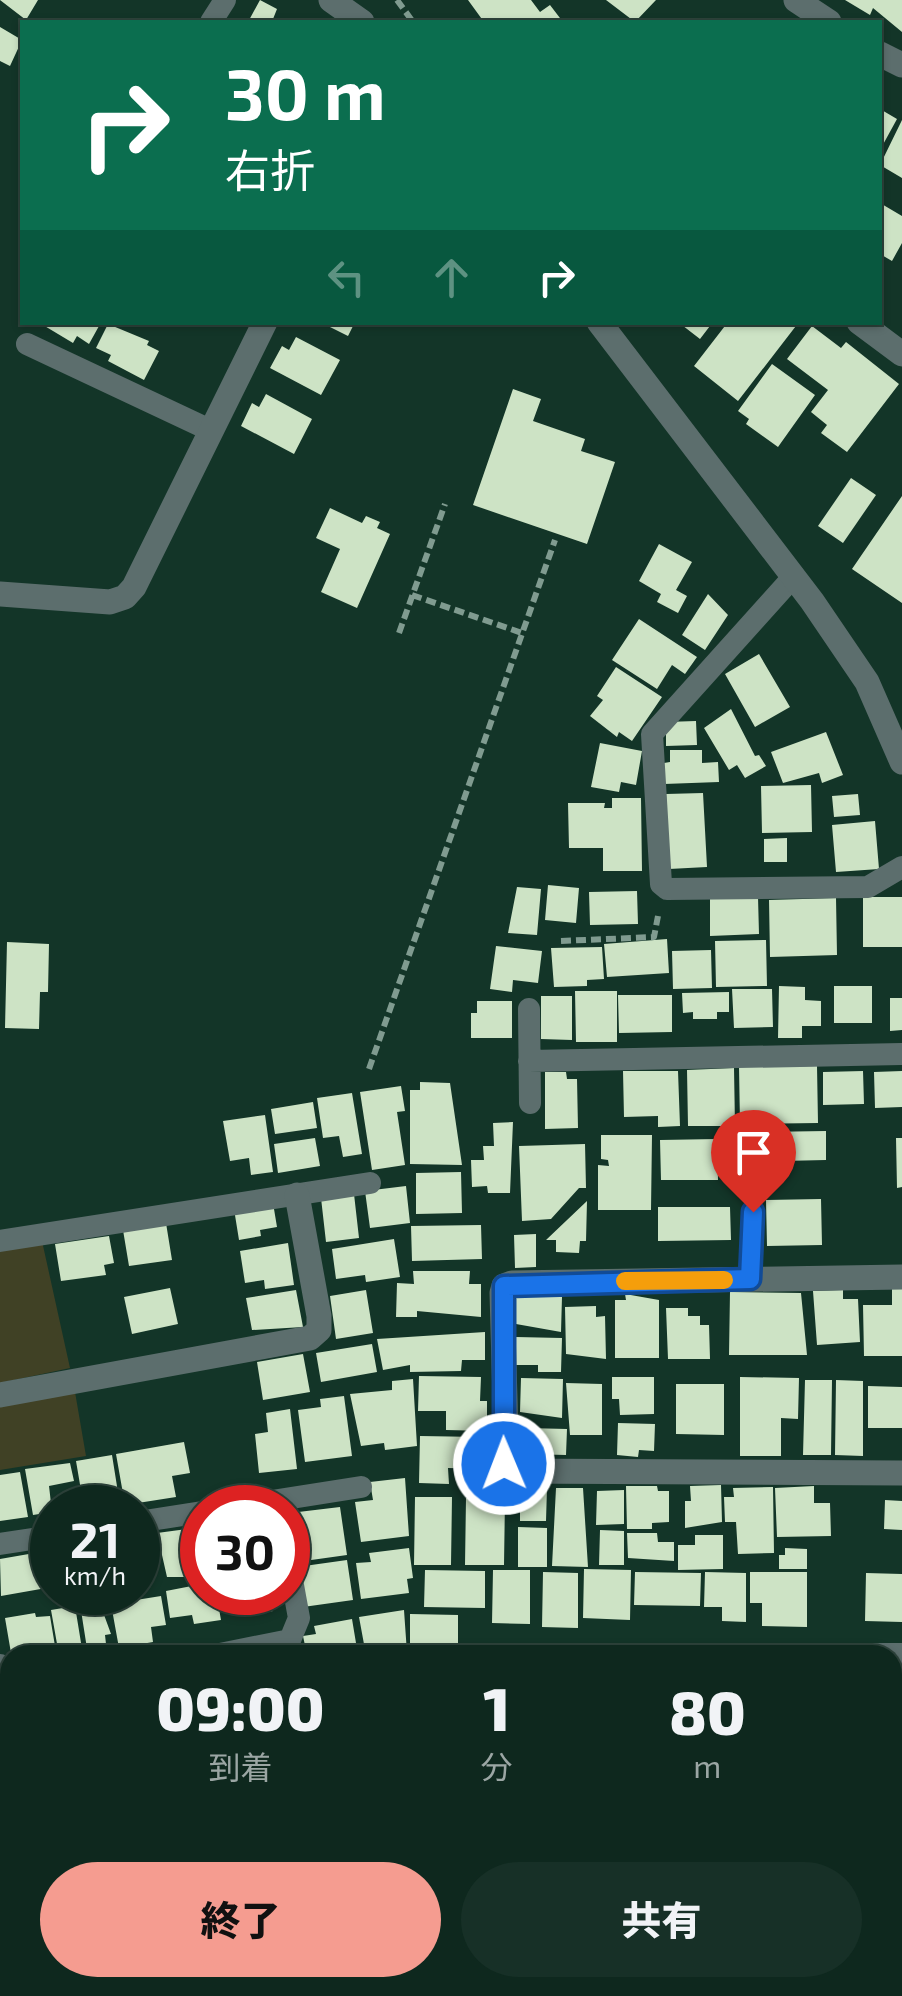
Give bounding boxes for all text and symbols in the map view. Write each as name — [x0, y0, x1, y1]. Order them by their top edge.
text: 30 m — [225, 50, 386, 134]
icon: right — [60, 60, 190, 190]
text: 右折 — [225, 142, 315, 196]
icon: left — [319, 250, 374, 305]
icon: ahead — [424, 250, 479, 305]
icon: right — [529, 250, 584, 305]
pin — [711, 1110, 796, 1213]
icon: arrive — [726, 1125, 781, 1180]
position arrow — [452, 1412, 556, 1516]
speed limit sign: 30 — [180, 1485, 310, 1615]
text: 21 — [70, 1508, 120, 1568]
text: km/h — [64, 1560, 126, 1590]
text: 09:00 — [156, 1671, 325, 1743]
text: 1 — [483, 1671, 510, 1743]
text: 80 — [669, 1675, 746, 1747]
text: m — [693, 1746, 721, 1784]
text: 到着 — [208, 1747, 272, 1785]
text: 分 — [481, 1747, 513, 1785]
button: 終了 — [40, 1862, 441, 1977]
button: 共有 — [461, 1862, 862, 1977]

